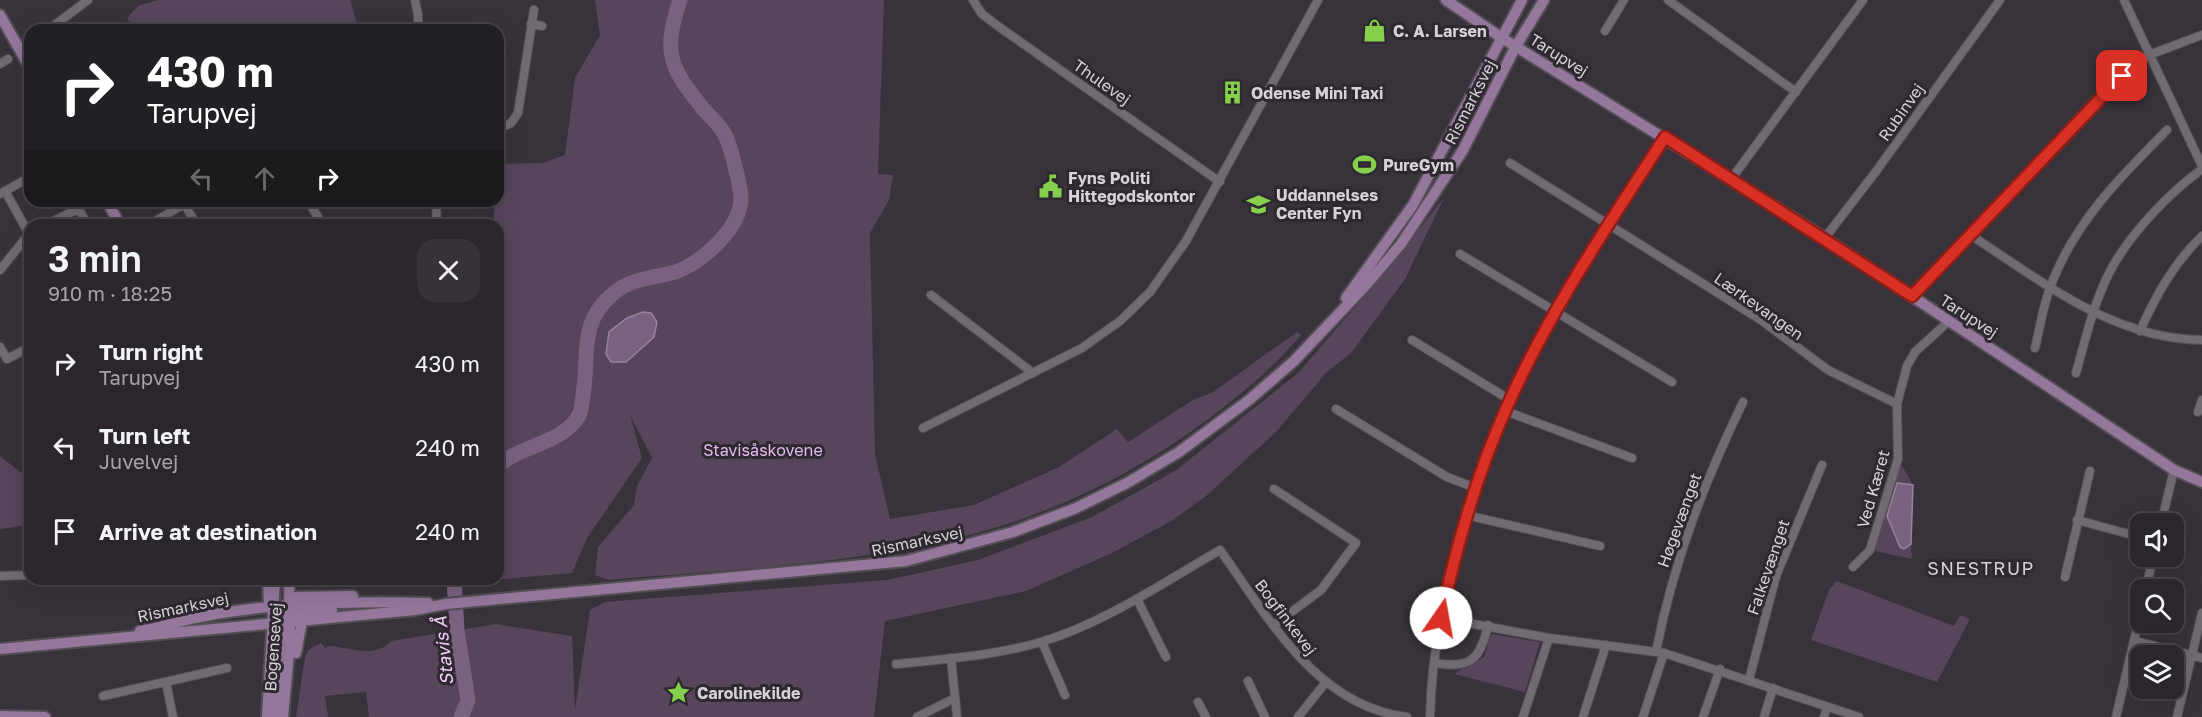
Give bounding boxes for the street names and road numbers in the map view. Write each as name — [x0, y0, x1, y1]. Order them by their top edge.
street label: Tarupvej — [1526, 29, 1592, 81]
street label: Thulevej — [1069, 55, 1135, 109]
street label: Rismarksvej — [1440, 56, 1500, 148]
street label: Rubinvej — [1874, 79, 1928, 145]
street label: Lærkevangen — [1710, 268, 1808, 344]
street label: Tarupvej — [1936, 290, 2002, 342]
street label: Ved Kæret — [1852, 448, 1894, 530]
street label: Høgevænget — [1653, 470, 1705, 570]
street label: Falkevænget — [1742, 517, 1794, 617]
street label: Rismarksvej — [870, 522, 964, 560]
street label: Bogfinkevej — [1251, 575, 1321, 659]
street label: Rismarksvej — [136, 588, 230, 626]
street label: Bogensevej — [260, 602, 286, 692]

